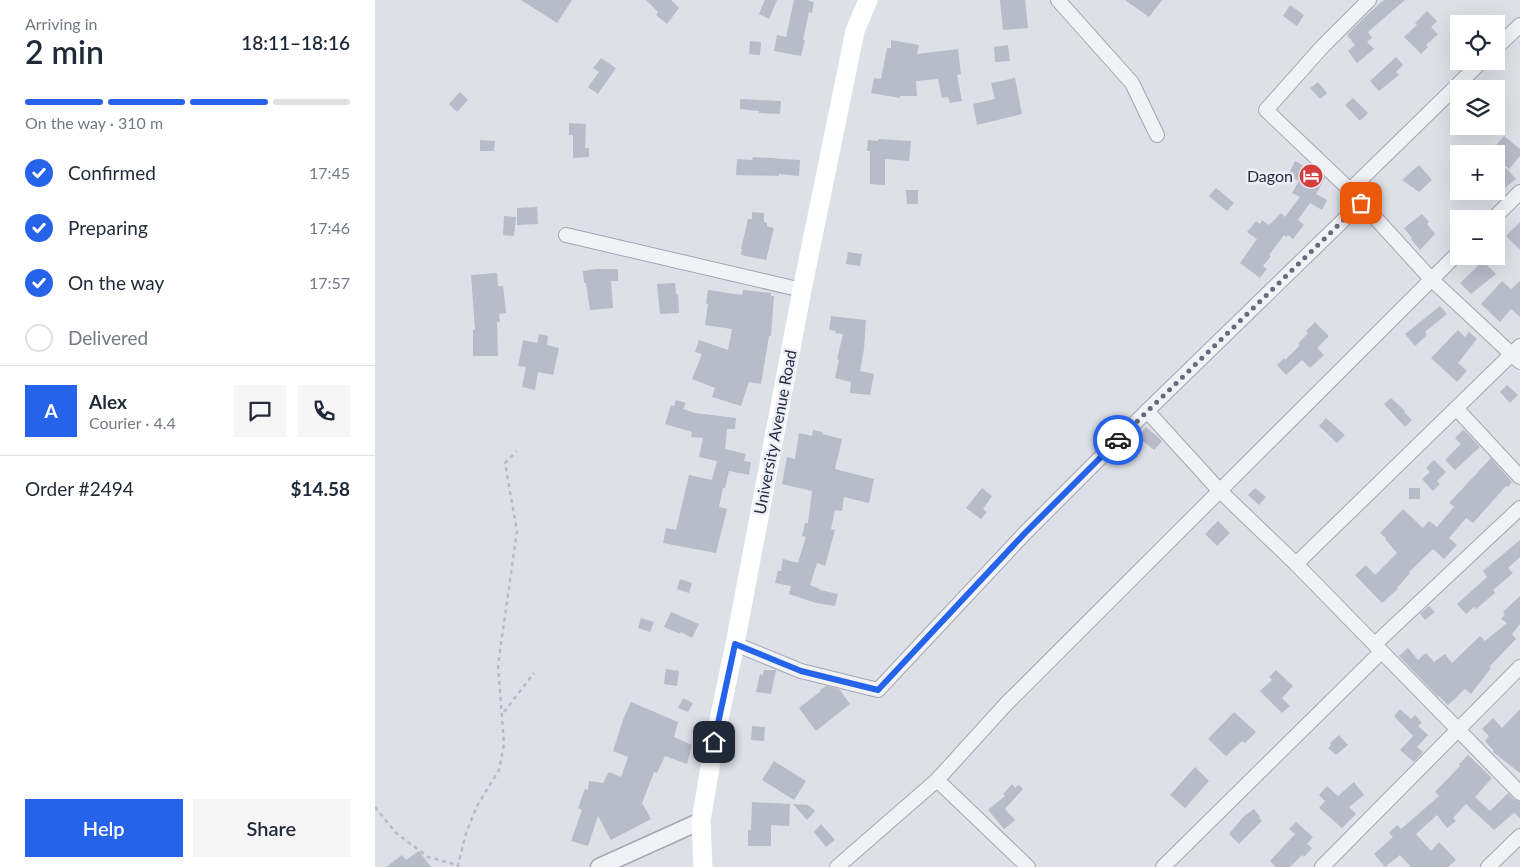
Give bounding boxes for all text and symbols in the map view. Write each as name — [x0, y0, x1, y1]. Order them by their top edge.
text: Arriving in — [25, 14, 98, 33]
map controls — [1450, 15, 1505, 265]
button: locate — [1450, 15, 1505, 70]
text: 18:11–18:16 — [241, 31, 350, 54]
text: 2 min — [25, 32, 104, 71]
button: layers — [1450, 80, 1505, 135]
text: On the way · 310 m — [25, 113, 163, 132]
button: + — [1450, 145, 1505, 200]
icon: check — [25, 159, 53, 187]
text: Confirmed — [68, 161, 156, 184]
text: 17:45 — [309, 163, 350, 182]
hotel icon: Dagon — [1298, 163, 1324, 189]
place label: Dagon — [1247, 166, 1293, 185]
pin — [1340, 182, 1382, 224]
icon: bag — [1347, 189, 1375, 217]
button: − — [1450, 210, 1505, 265]
icon: check — [25, 214, 53, 242]
text: Preparing — [68, 216, 148, 239]
text: 17:46 — [309, 218, 350, 237]
icon: check — [25, 269, 53, 297]
text: On the way — [68, 271, 164, 294]
text: 17:57 — [309, 273, 350, 292]
text: Delivered — [68, 326, 148, 349]
street label: University Avenue Road — [749, 348, 800, 516]
button: chat — [234, 385, 286, 437]
button: phone — [298, 385, 350, 437]
text: Alex — [89, 390, 127, 413]
text: A — [44, 399, 58, 422]
text: Courier · 4.4 — [89, 413, 176, 432]
courier — [1093, 415, 1143, 465]
icon: car — [1104, 426, 1132, 454]
text: Order #2494 — [25, 477, 134, 500]
text: $14.58 — [290, 477, 350, 500]
pin — [693, 721, 735, 763]
icon: home — [700, 728, 728, 756]
button: Help — [25, 799, 183, 857]
button: Share — [193, 799, 350, 857]

